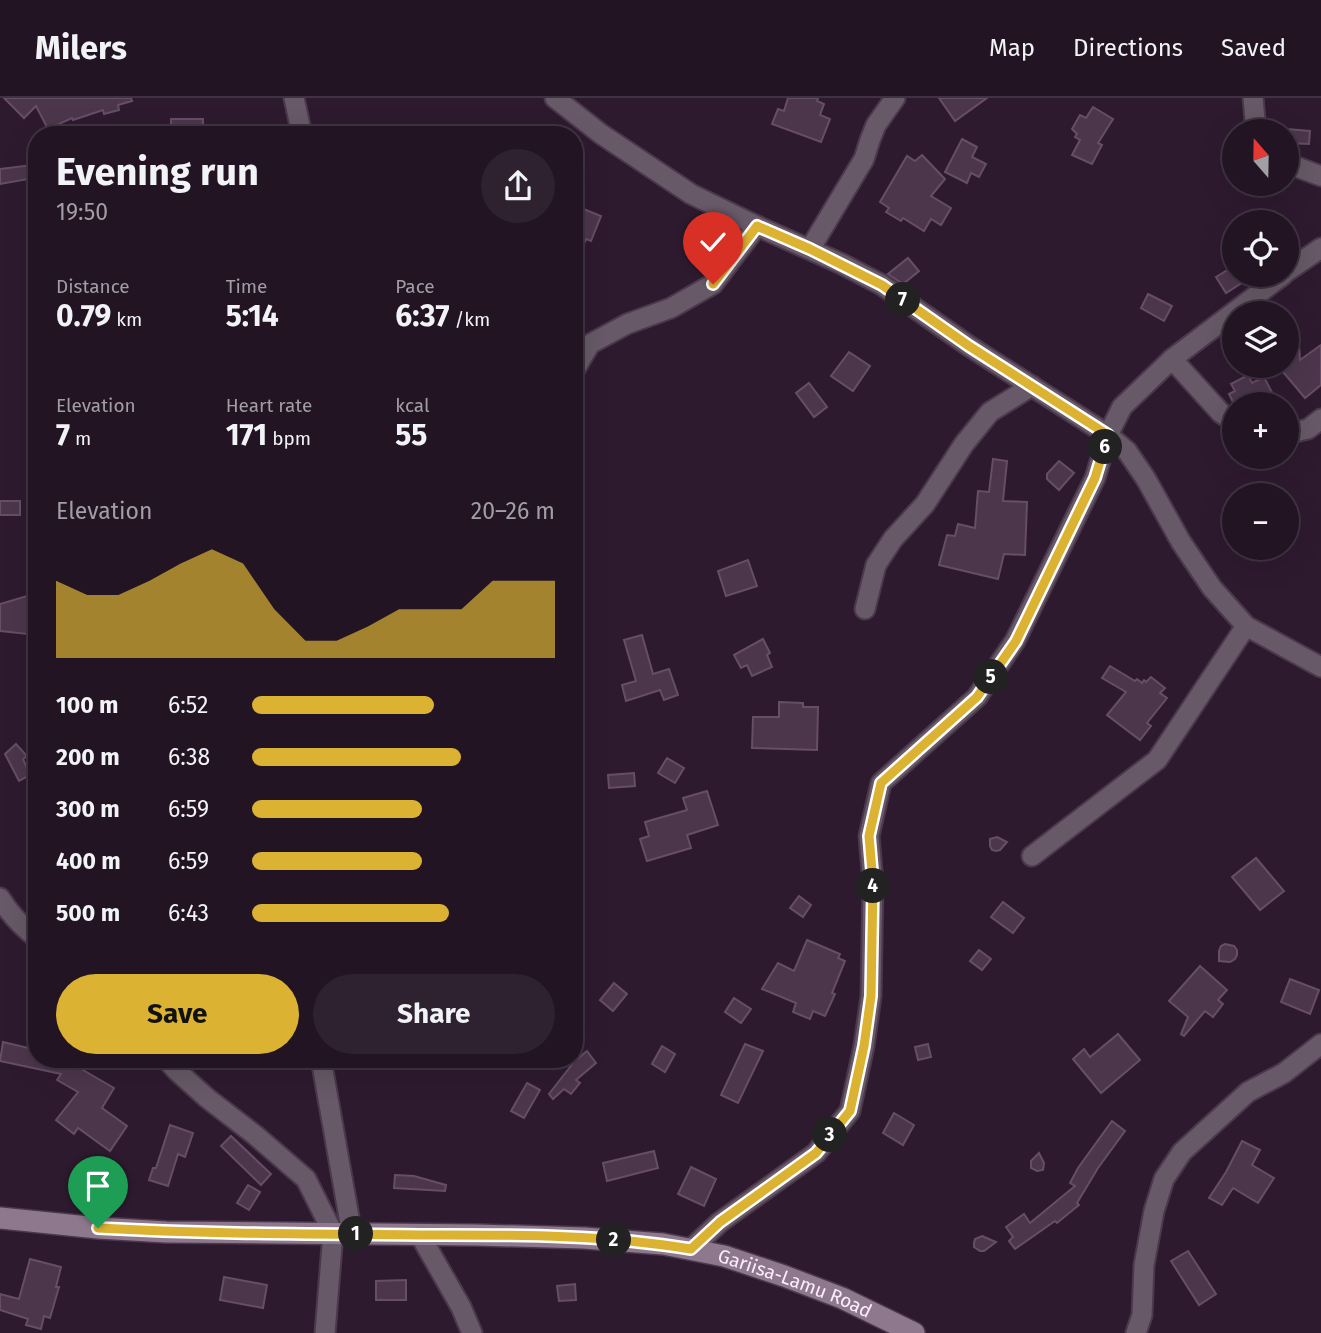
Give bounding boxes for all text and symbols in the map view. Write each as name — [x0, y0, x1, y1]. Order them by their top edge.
text: Milers — [35, 28, 127, 68]
text: Map — [989, 34, 1035, 62]
text: Directions — [1073, 34, 1183, 62]
text: Saved — [1221, 34, 1286, 62]
north arrow — [1222, 119, 1298, 196]
map controls — [1222, 119, 1299, 560]
text: Evening run — [56, 149, 259, 195]
button: share — [481, 149, 555, 223]
text: 19:50 — [56, 198, 108, 226]
button: locate — [1222, 210, 1299, 287]
pin — [683, 212, 743, 284]
icon: check — [694, 223, 732, 261]
text: Distance — [56, 275, 130, 298]
text: Time — [226, 275, 267, 298]
text: Pace — [395, 275, 435, 298]
pin: 7 — [886, 282, 920, 318]
text: 7 — [898, 288, 907, 311]
text: 0.79 — [56, 298, 111, 334]
text: 5:14 — [226, 298, 279, 334]
text: 6:37 — [395, 298, 449, 334]
button: layers — [1222, 301, 1299, 378]
text: km — [111, 308, 142, 331]
text: /km — [449, 308, 490, 331]
button: + — [1222, 392, 1299, 469]
text: Elevation — [56, 394, 136, 417]
text: Heart rate — [226, 394, 312, 417]
text: kcal — [395, 394, 430, 417]
text: 7 — [56, 417, 70, 453]
text: 171 — [226, 417, 267, 453]
text: 55 — [395, 417, 427, 453]
text: m — [70, 427, 91, 450]
text: bpm — [267, 427, 311, 450]
pin: 6 — [1088, 430, 1122, 464]
text: 6 — [1099, 435, 1110, 458]
button: − — [1222, 483, 1299, 560]
text: Elevation — [56, 497, 152, 525]
text: 20–26 m — [471, 497, 555, 525]
pin: 5 — [974, 660, 1009, 694]
text: 5 — [985, 665, 996, 688]
text: 100 m — [56, 691, 118, 719]
text: 6:52 — [168, 691, 209, 719]
text: 200 m — [56, 743, 120, 771]
text: 6:38 — [168, 743, 210, 771]
text: 300 m — [56, 795, 120, 823]
text: 6:59 — [168, 795, 209, 823]
text: 400 m — [56, 847, 121, 875]
text: 6:59 — [168, 847, 209, 875]
pin: 4 — [856, 868, 890, 904]
text: 4 — [867, 874, 878, 897]
text: 500 m — [56, 899, 120, 927]
text: 6:43 — [168, 899, 209, 927]
button: Save — [56, 974, 299, 1054]
button: Share — [313, 974, 555, 1054]
pin: 3 — [812, 1118, 848, 1152]
text: 3 — [825, 1123, 834, 1146]
pin — [68, 1156, 128, 1228]
icon: arrive — [79, 1167, 117, 1205]
pin: 1 — [338, 1216, 374, 1252]
text: 1 — [351, 1222, 360, 1245]
pin: 2 — [596, 1222, 632, 1258]
text: 2 — [609, 1228, 618, 1251]
street label: Gariisa-Lamu Road — [715, 1244, 876, 1323]

